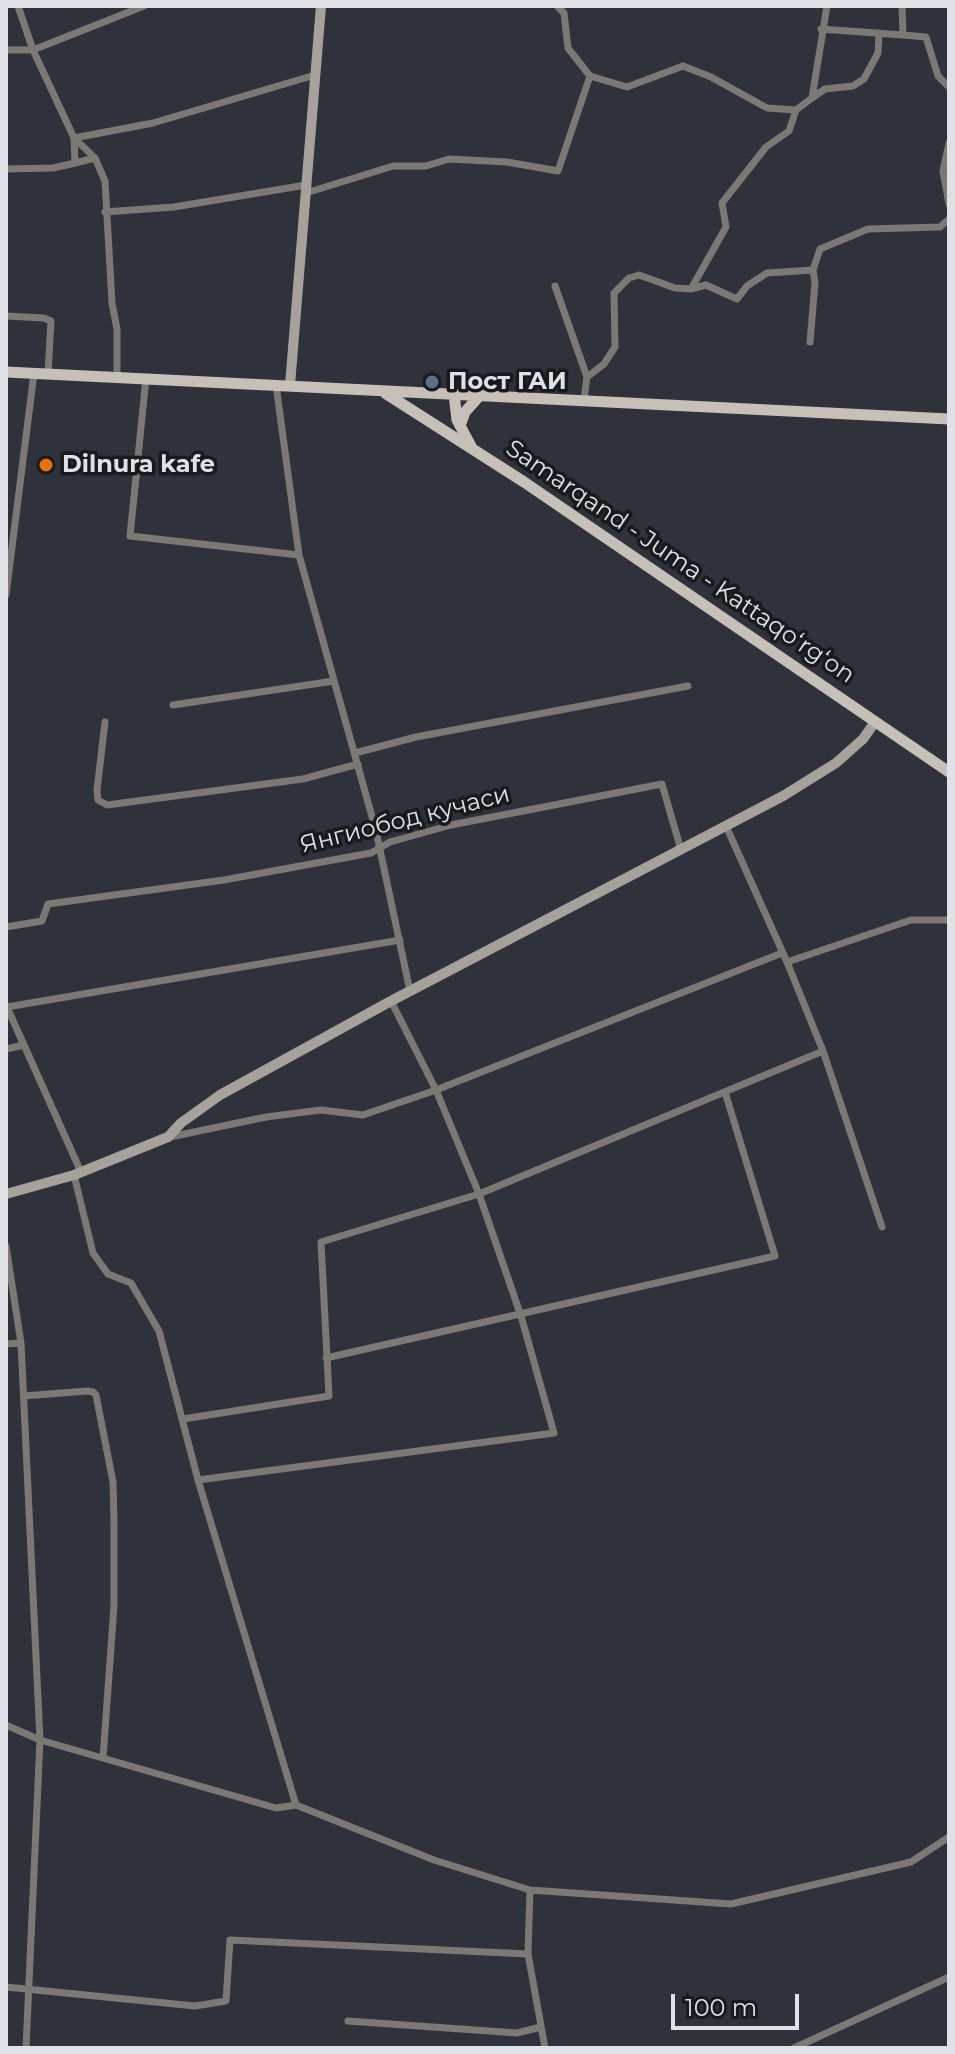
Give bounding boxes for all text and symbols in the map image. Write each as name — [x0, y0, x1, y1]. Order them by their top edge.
place label: Пост ГАИ — [448, 368, 567, 396]
marker: Пост ГАИ — [423, 373, 441, 391]
street label: Samarqand - Juma - Kattaqo‘rg‘on — [500, 434, 860, 690]
place label: Dilnura kafe — [62, 451, 215, 479]
marker: Dilnura kafe — [37, 456, 55, 474]
street label: Янгиобод кучаси — [297, 780, 513, 860]
scale bar — [675, 1978, 803, 2028]
text: 100 m — [685, 1993, 757, 2022]

